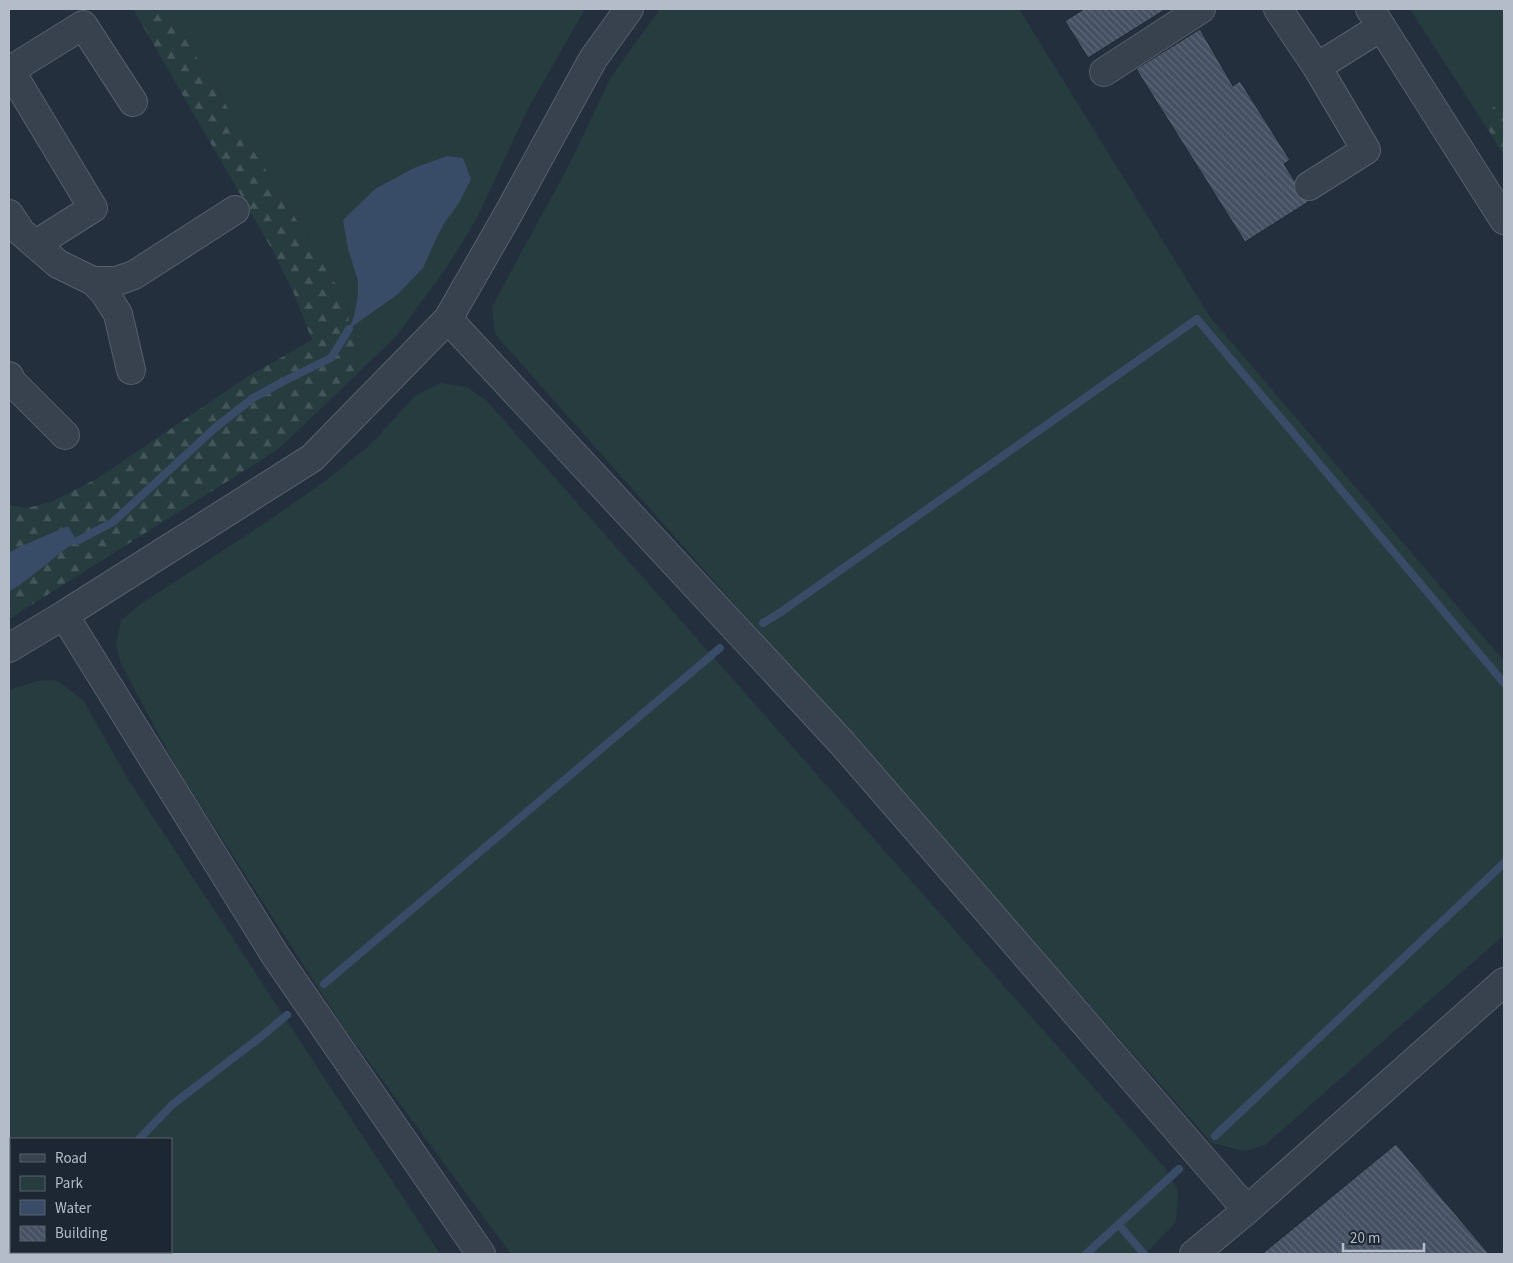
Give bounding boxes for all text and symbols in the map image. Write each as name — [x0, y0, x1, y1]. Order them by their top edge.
legend — [10, 1138, 172, 1253]
text: Road — [55, 1148, 87, 1169]
text: Park — [55, 1173, 84, 1194]
text: Water — [55, 1198, 92, 1219]
scale bar — [1343, 1220, 1424, 1252]
text: Building — [55, 1223, 108, 1244]
text: 20 m — [1350, 1228, 1380, 1249]

